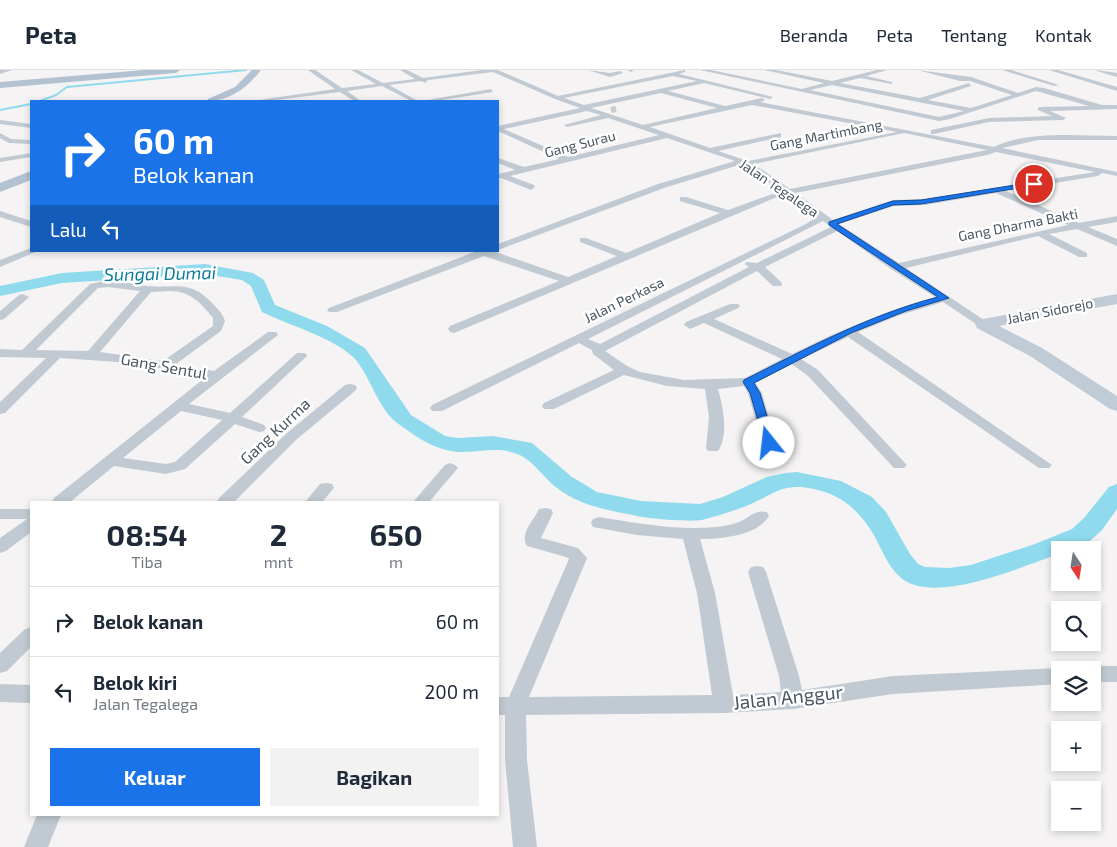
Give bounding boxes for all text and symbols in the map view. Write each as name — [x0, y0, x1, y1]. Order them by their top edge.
text: Peta — [25, 20, 77, 49]
text: Beranda — [780, 24, 848, 46]
text: Peta — [876, 24, 913, 46]
text: Tentang — [941, 24, 1007, 46]
text: Kontak — [1035, 24, 1092, 46]
street label: Gang Martimbang — [768, 115, 884, 154]
text: 60 m — [133, 119, 214, 161]
icon: right — [50, 120, 115, 185]
street label: Gang Surau — [543, 126, 617, 161]
street label: Jalan Tegalega — [736, 155, 822, 220]
text: Belok kanan — [133, 161, 254, 187]
pin — [1013, 163, 1055, 205]
icon: arrive — [1020, 170, 1048, 198]
street label: Gang Dharma Bakti — [957, 205, 1079, 244]
icon: left — [97, 215, 125, 243]
text: Lalu — [50, 218, 87, 241]
water label: Sungai Dumai — [104, 261, 217, 285]
street label: Jalan Perkasa — [581, 273, 666, 326]
street label: Jalan Sidorejo — [1005, 294, 1094, 327]
street label: Gang Sentul — [119, 349, 209, 382]
street label: Gang Kurma — [236, 394, 313, 468]
position arrow — [742, 416, 794, 468]
text: 08:54 — [106, 516, 187, 552]
text: 2 — [270, 516, 287, 552]
text: 650 — [369, 516, 423, 552]
north arrow — [1051, 541, 1101, 591]
map controls — [1051, 541, 1101, 831]
text: Tiba — [131, 552, 162, 571]
text: mnt — [264, 552, 293, 571]
text: m — [389, 552, 403, 571]
button: search — [1051, 601, 1101, 651]
icon: right — [50, 608, 78, 636]
text: Belok kanan — [93, 610, 203, 633]
text: 60 m — [436, 610, 479, 633]
button: layers — [1051, 661, 1101, 711]
text: Belok kiri — [93, 671, 177, 694]
icon: left — [50, 678, 78, 706]
street label: Jalan Anggur — [732, 679, 844, 714]
text: 200 m — [425, 680, 479, 703]
text: Jalan Tegalega — [93, 694, 198, 713]
button: + — [1051, 721, 1101, 771]
button: Keluar — [50, 748, 260, 806]
button: Bagikan — [270, 748, 479, 806]
button: − — [1051, 781, 1101, 831]

